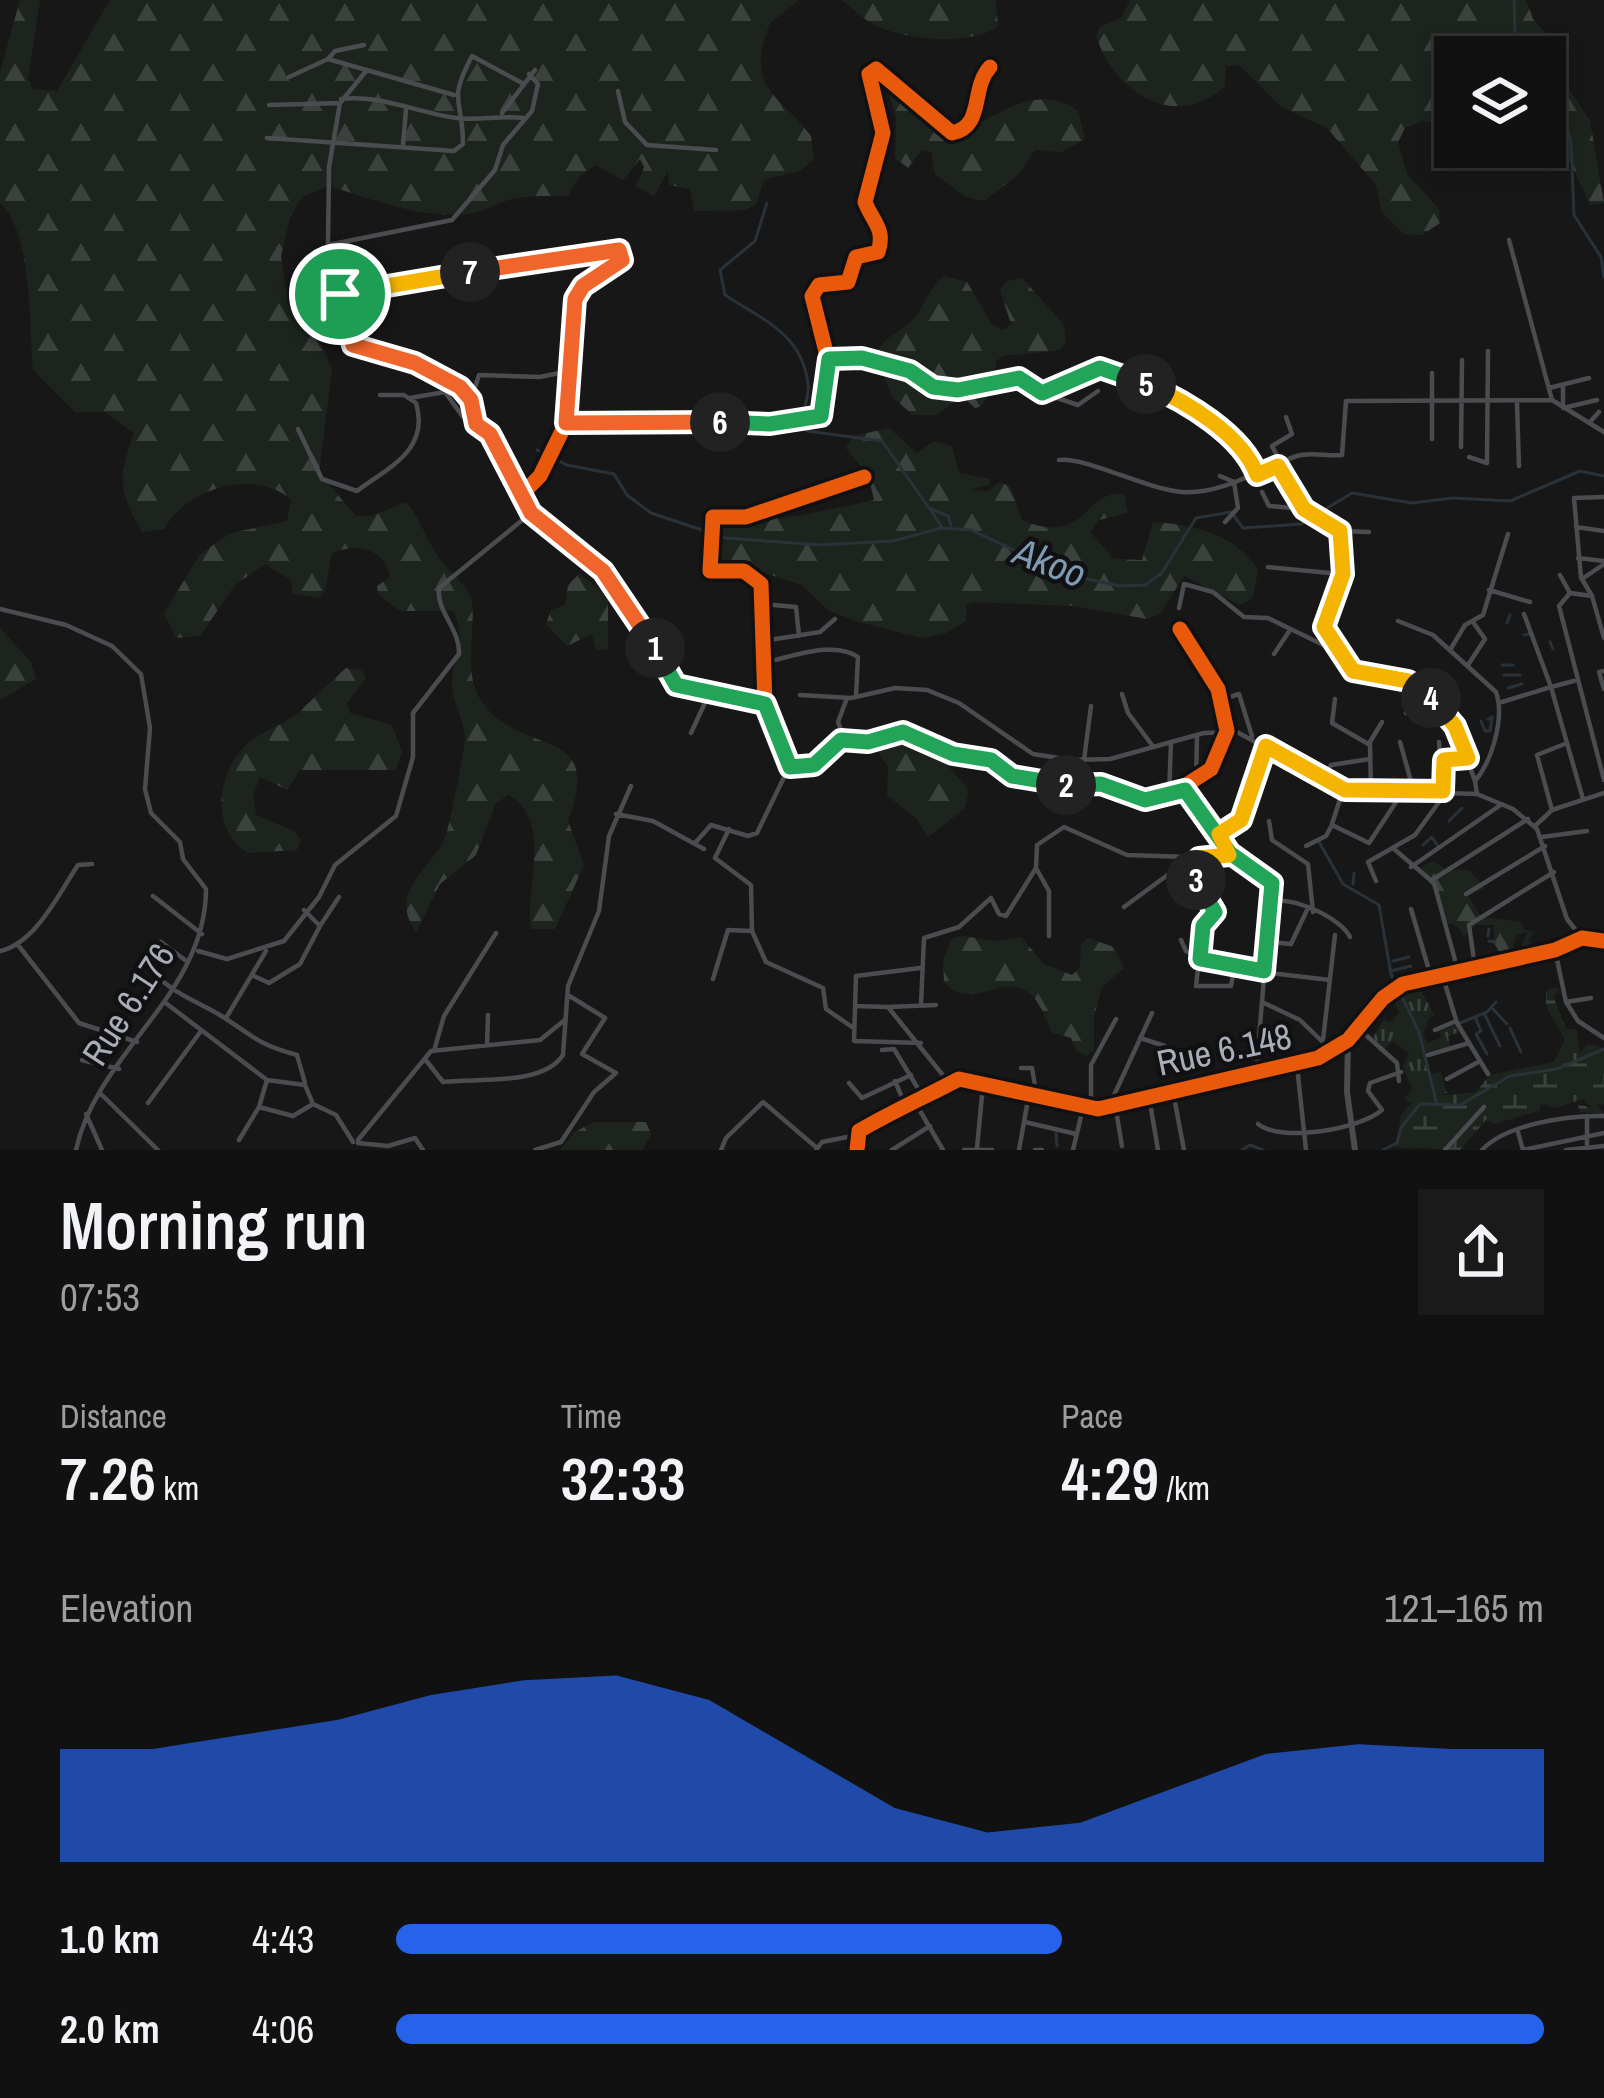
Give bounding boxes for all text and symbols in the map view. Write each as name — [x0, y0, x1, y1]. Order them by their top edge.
map controls — [1434, 36, 1566, 168]
button: layers — [1434, 36, 1566, 168]
pin: 7 — [440, 242, 500, 302]
pin — [289, 243, 391, 345]
text: 7 — [462, 250, 478, 294]
icon: arrive — [307, 261, 373, 327]
pin: 5 — [1116, 354, 1176, 414]
text: 5 — [1138, 362, 1154, 406]
pin: 6 — [690, 392, 750, 452]
text: 6 — [712, 400, 728, 444]
water label: Akoo — [1005, 524, 1093, 599]
pin: 1 — [625, 618, 685, 678]
text: 1 — [647, 626, 663, 670]
pin: 4 — [1401, 668, 1461, 728]
text: 4 — [1423, 676, 1439, 720]
pin: 2 — [1036, 755, 1096, 815]
text: 2 — [1058, 763, 1074, 807]
pin: 3 — [1166, 850, 1226, 910]
text: 3 — [1188, 858, 1204, 902]
street label: Rue 6.176 — [71, 934, 185, 1074]
street label: Rue 6.148 — [1152, 1011, 1296, 1087]
text: Morning run — [60, 1181, 368, 1270]
button: share — [1418, 1189, 1544, 1315]
text: 07:53 — [60, 1271, 140, 1323]
text: Distance — [60, 1394, 167, 1438]
text: Time — [561, 1394, 622, 1438]
text: Pace — [1061, 1394, 1123, 1438]
text: 7.26 — [60, 1438, 156, 1519]
text: 32:33 — [561, 1438, 686, 1519]
text: 4:29 — [1061, 1438, 1159, 1519]
text: km — [156, 1466, 199, 1510]
text: /km — [1159, 1466, 1210, 1510]
text: Elevation — [60, 1582, 193, 1634]
text: 121–165 m — [1384, 1582, 1544, 1634]
text: 1.0 km — [60, 1913, 160, 1965]
text: 4:43 — [252, 1913, 314, 1965]
text: 2.0 km — [60, 2003, 160, 2055]
text: 4:06 — [252, 2003, 314, 2055]

